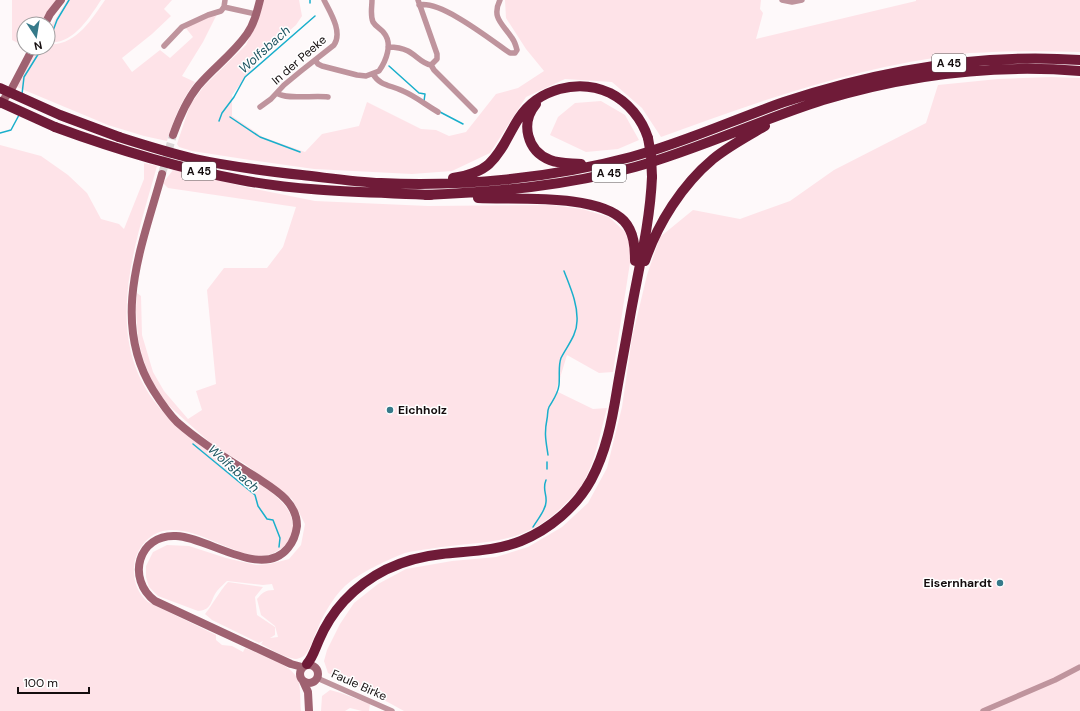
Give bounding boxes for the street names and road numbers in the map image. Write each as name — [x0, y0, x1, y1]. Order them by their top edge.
street label: In der Peeke — [268, 32, 330, 88]
road number: A 45 — [932, 54, 966, 72]
road number: A 45 — [182, 162, 216, 180]
road number: A 45 — [592, 164, 626, 182]
street label: Faule Birke — [329, 666, 389, 704]

